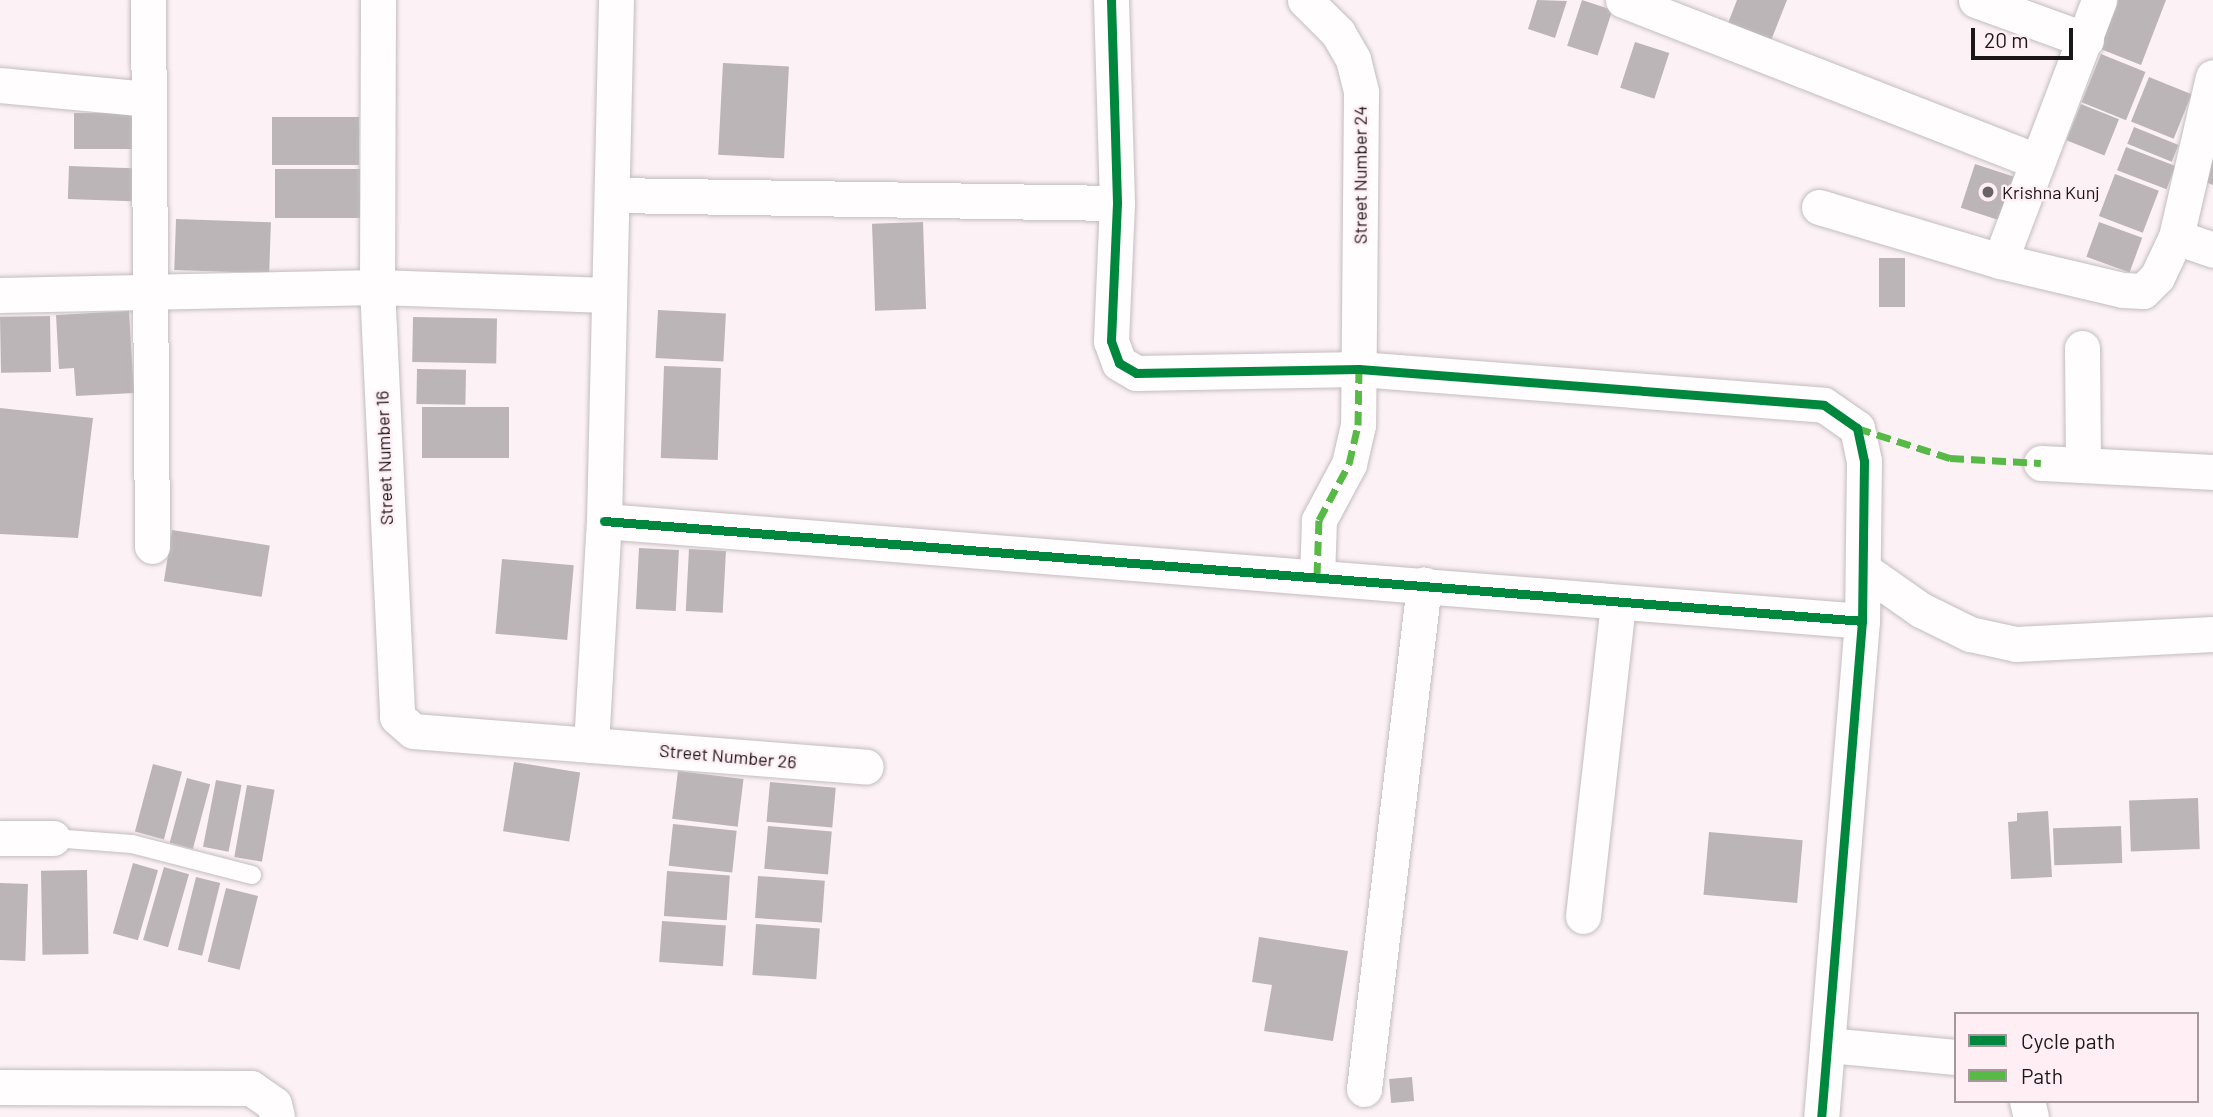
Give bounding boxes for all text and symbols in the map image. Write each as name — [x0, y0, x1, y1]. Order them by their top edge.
scale bar — [1975, 14, 2076, 58]
text: 20 m — [1984, 27, 2029, 52]
street label: Street Number 24 — [1349, 106, 1371, 244]
place label: Krishna Kunj — [2002, 181, 2100, 203]
marker: Krishna Kunj — [1980, 184, 1996, 200]
street label: Street Number 16 — [371, 390, 397, 526]
street label: Street Number 26 — [658, 739, 798, 773]
legend — [1954, 1012, 2199, 1103]
text: Cycle path — [2021, 1028, 2115, 1053]
text: Path — [2021, 1063, 2063, 1088]

